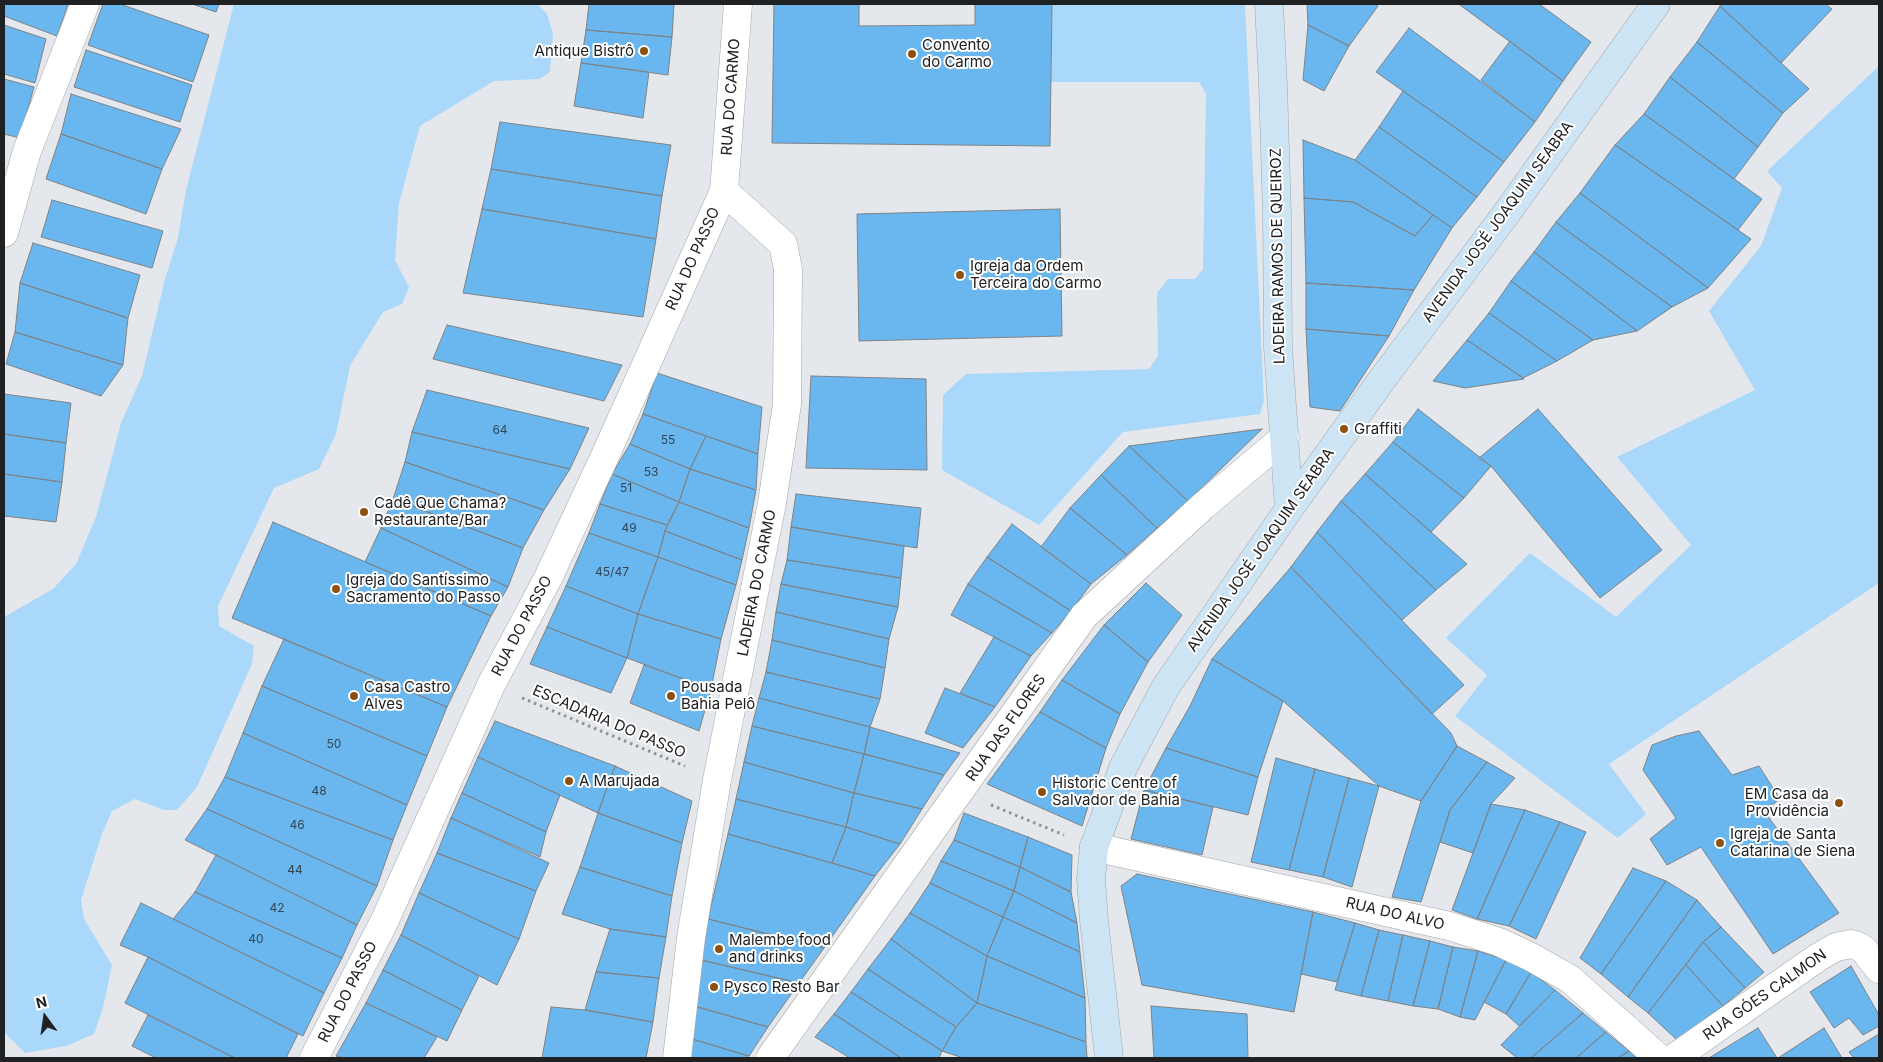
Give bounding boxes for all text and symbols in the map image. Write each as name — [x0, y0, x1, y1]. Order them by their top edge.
place label: Convento do Carmo — [922, 36, 992, 71]
street label: RUA DO CARMO — [718, 38, 744, 156]
place label: Antique Bistrô — [535, 42, 634, 60]
marker: Antique Bistrô — [638, 45, 650, 57]
marker: Convento do Carmo — [906, 48, 918, 60]
street label: AVENIDA JOSÉ JOAQUIM SEABRA — [1419, 118, 1577, 326]
street label: LADEIRA RAMOS DE QUEIROZ — [1267, 148, 1289, 364]
street label: RUA DO PASSO — [662, 205, 724, 313]
place label: Igreja da Ordem Terceira do Carmo — [970, 257, 1102, 292]
marker: Igreja da Ordem Terceira do Carmo — [954, 269, 966, 281]
place label: Graffiti — [1354, 420, 1402, 438]
house number: 64 — [492, 423, 508, 437]
marker: Graffiti — [1338, 423, 1350, 435]
house number: 55 — [661, 433, 675, 447]
street label: AVENIDA JOSÉ JOAQUIM SEABRA — [1184, 445, 1338, 655]
house number: 53 — [644, 465, 658, 479]
house number: 51 — [620, 481, 632, 495]
place label: Cadê Que Chama? Restaurante/Bar — [374, 494, 506, 529]
marker: Cadê Que Chama? Restaurante/Bar — [358, 506, 370, 518]
street label: LADEIRA DO CARMO — [734, 508, 780, 658]
house number: 49 — [621, 521, 637, 535]
house number: 45/47 — [595, 565, 629, 579]
place label: Igreja do Santíssimo Sacramento do Passo — [346, 571, 501, 606]
street label: RUA DO PASSO — [488, 573, 556, 679]
marker: Igreja do Santíssimo Sacramento do Passo — [330, 583, 342, 595]
street label: RUA DAS FLORES — [962, 671, 1050, 785]
place label: Casa Castro Alves — [364, 678, 451, 713]
place label: Pousada Bahia Pelô — [681, 678, 755, 713]
street label: ESCADARIA DO PASSO — [530, 682, 688, 762]
marker: Casa Castro Alves — [348, 690, 360, 702]
marker: Pousada Bahia Pelô — [665, 690, 677, 702]
house number: 50 — [327, 737, 341, 751]
place label: A Marujada — [579, 772, 660, 790]
place label: Historic Centre of Salvador de Bahia — [1052, 774, 1180, 809]
marker: A Marujada — [563, 775, 575, 787]
house number: 48 — [311, 784, 327, 798]
place label: EM Casa da Providência — [1745, 785, 1829, 820]
marker: Historic Centre of Salvador de Bahia — [1036, 786, 1048, 798]
marker: EM Casa da Providência — [1833, 797, 1845, 809]
house number: 46 — [289, 818, 305, 832]
place label: Igreja de Santa Catarina de Siena — [1730, 825, 1855, 860]
marker: Igreja de Santa Catarina de Siena — [1714, 837, 1726, 849]
house number: 44 — [287, 863, 303, 877]
street label: RUA DO ALVO — [1344, 894, 1446, 934]
house number: 42 — [269, 901, 285, 915]
place label: Malembe food and drinks — [729, 931, 831, 966]
house number: 40 — [248, 932, 264, 946]
street label: RUA DO PASSO — [315, 938, 381, 1046]
marker: Malembe food and drinks — [713, 943, 725, 955]
street label: RUA GÓES CALMON — [1700, 946, 1830, 1044]
place label: Pysco Resto Bar — [724, 978, 840, 996]
marker: Pysco Resto Bar — [708, 981, 720, 993]
north arrow — [20, 992, 70, 1042]
text: N — [34, 992, 48, 1012]

